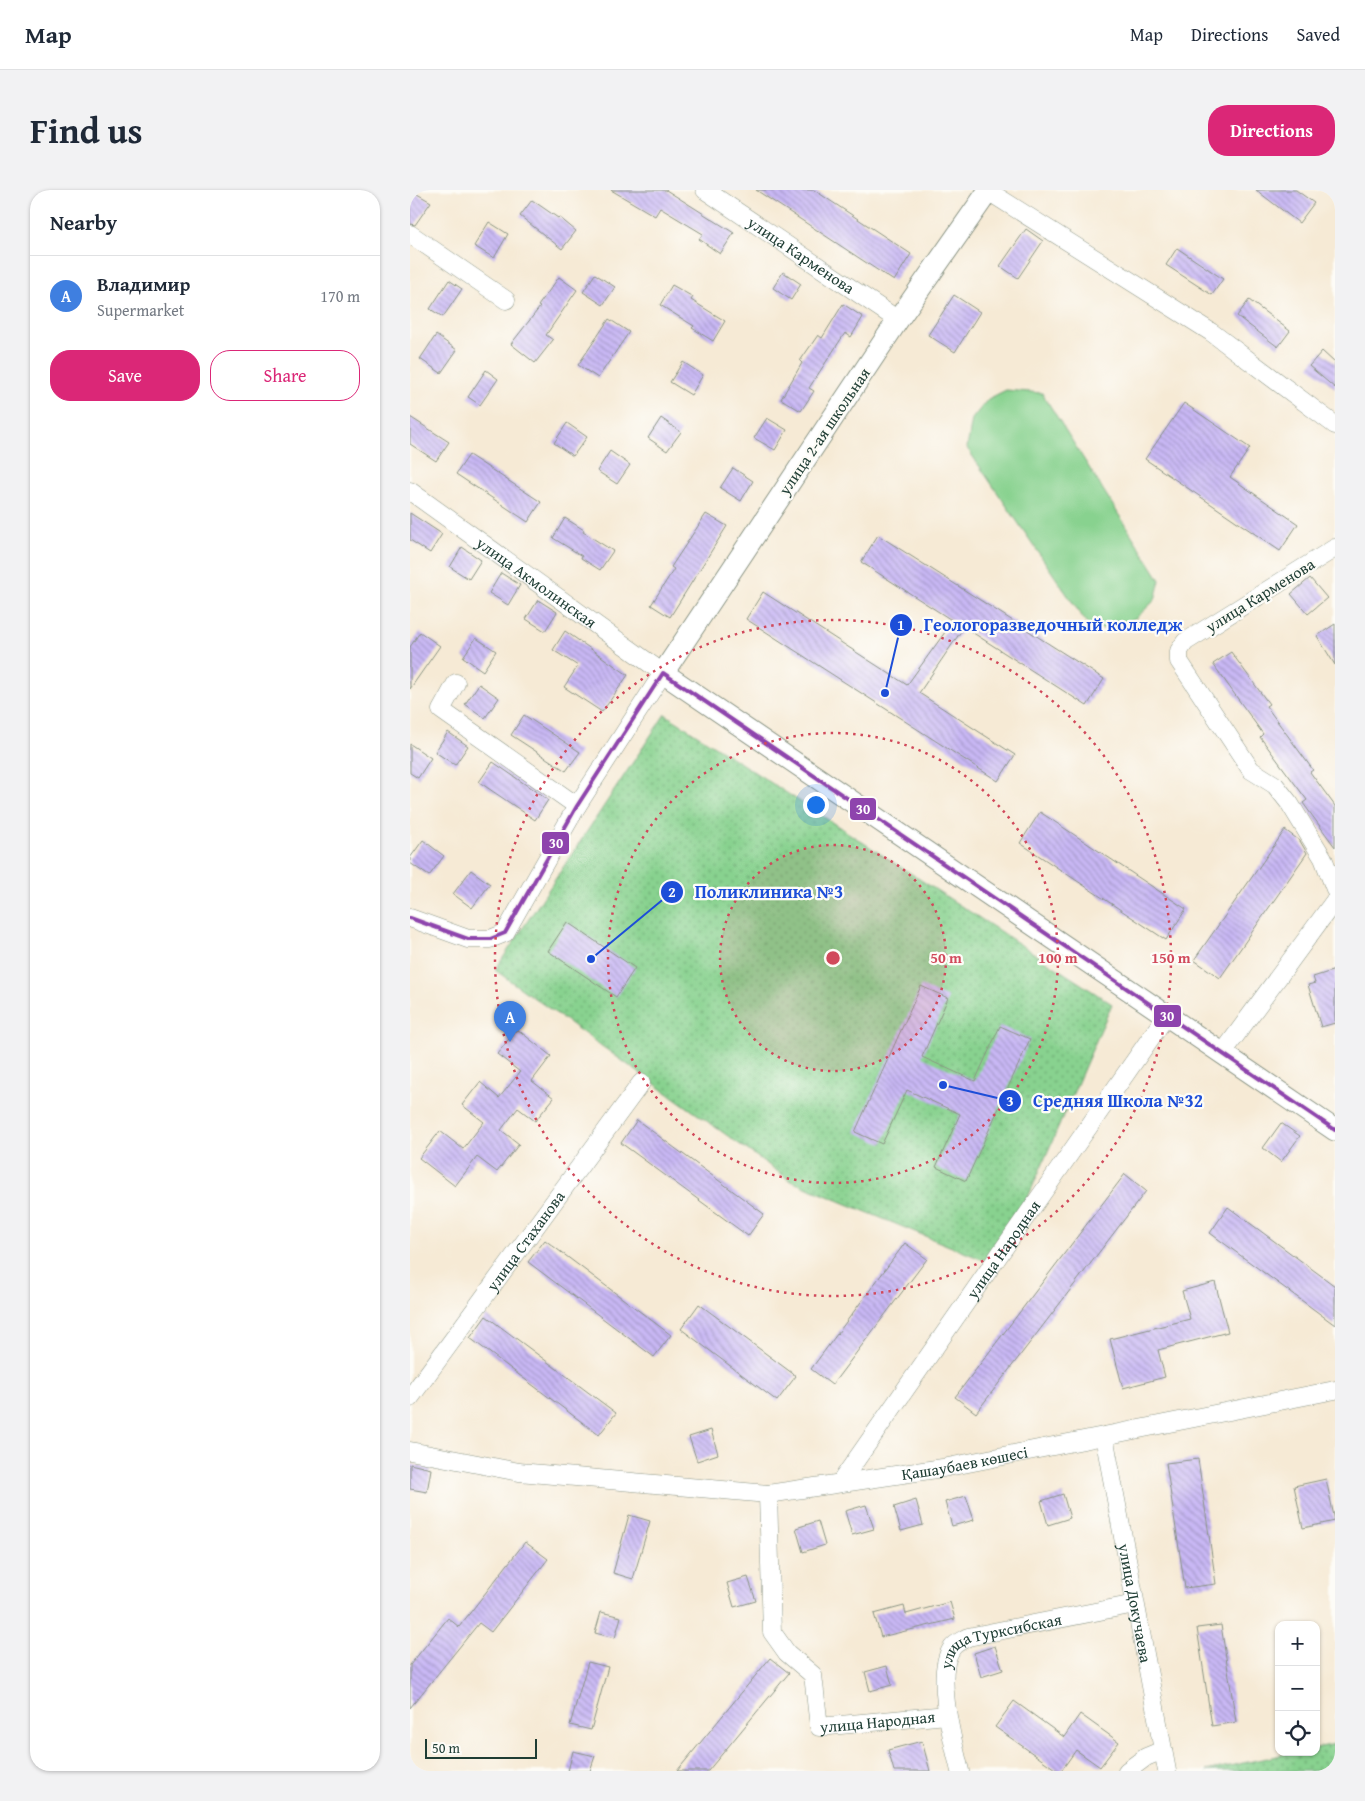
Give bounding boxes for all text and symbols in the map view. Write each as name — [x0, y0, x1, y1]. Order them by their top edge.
text: Map — [25, 17, 72, 52]
text: Map — [1130, 21, 1163, 48]
text: Directions — [1191, 21, 1268, 48]
text: Saved — [1296, 21, 1340, 48]
text: Find us — [30, 105, 143, 156]
button: Directions — [1208, 105, 1335, 156]
text: Nearby — [50, 207, 117, 238]
street label: улица Карменова — [742, 209, 860, 300]
text: Владимир — [97, 270, 190, 298]
text: A — [61, 284, 71, 308]
text: 170 m — [320, 284, 360, 308]
text: Supermarket — [97, 298, 184, 322]
button: Save — [50, 350, 200, 401]
button: Share — [210, 350, 360, 401]
street label: улица 2-ая школьная — [772, 362, 876, 500]
street label: улица Акмолинская — [471, 530, 602, 634]
street label: улица Карменова — [1200, 552, 1320, 639]
callout: Геологоразведочный колледж — [888, 608, 1192, 641]
text: Геологоразведочный колледж — [924, 611, 1183, 638]
text: 1 — [897, 614, 905, 635]
your location — [803, 792, 829, 818]
line badge: 30 — [849, 797, 877, 821]
text: 30 — [856, 799, 870, 819]
line badge: 30 — [541, 831, 570, 855]
text: 30 — [549, 833, 563, 853]
callout: Поликлиника №3 — [659, 876, 853, 909]
text: Поликлиника №3 — [695, 878, 843, 905]
text: 2 — [668, 881, 676, 902]
text: 50 m — [930, 947, 962, 968]
text: 100 m — [1038, 947, 1078, 968]
text: 150 m — [1151, 947, 1191, 968]
centre of rings — [824, 949, 842, 967]
pin: A — [494, 1001, 526, 1042]
line badge: 30 — [1153, 1004, 1182, 1028]
text: 30 — [1160, 1006, 1174, 1026]
callout: Средняя Школа №32 — [997, 1084, 1213, 1117]
text: Средняя Школа №32 — [1033, 1087, 1203, 1114]
text: 3 — [1006, 1090, 1014, 1111]
street label: улица Стаханова — [480, 1185, 571, 1297]
street label: улица Народная — [960, 1195, 1046, 1304]
street label: Қашаубаев көшесі — [900, 1439, 1030, 1486]
street label: улица Докучаева — [1112, 1540, 1158, 1665]
street label: улица Турксибская — [933, 1607, 1064, 1672]
map controls — [1275, 1621, 1320, 1756]
button: + — [1275, 1621, 1320, 1666]
button: − — [1275, 1666, 1320, 1711]
street label: улица Народная — [818, 1704, 936, 1739]
button: locate — [1275, 1711, 1320, 1756]
scale bar — [425, 1736, 538, 1759]
text: 50 m — [432, 1738, 460, 1758]

